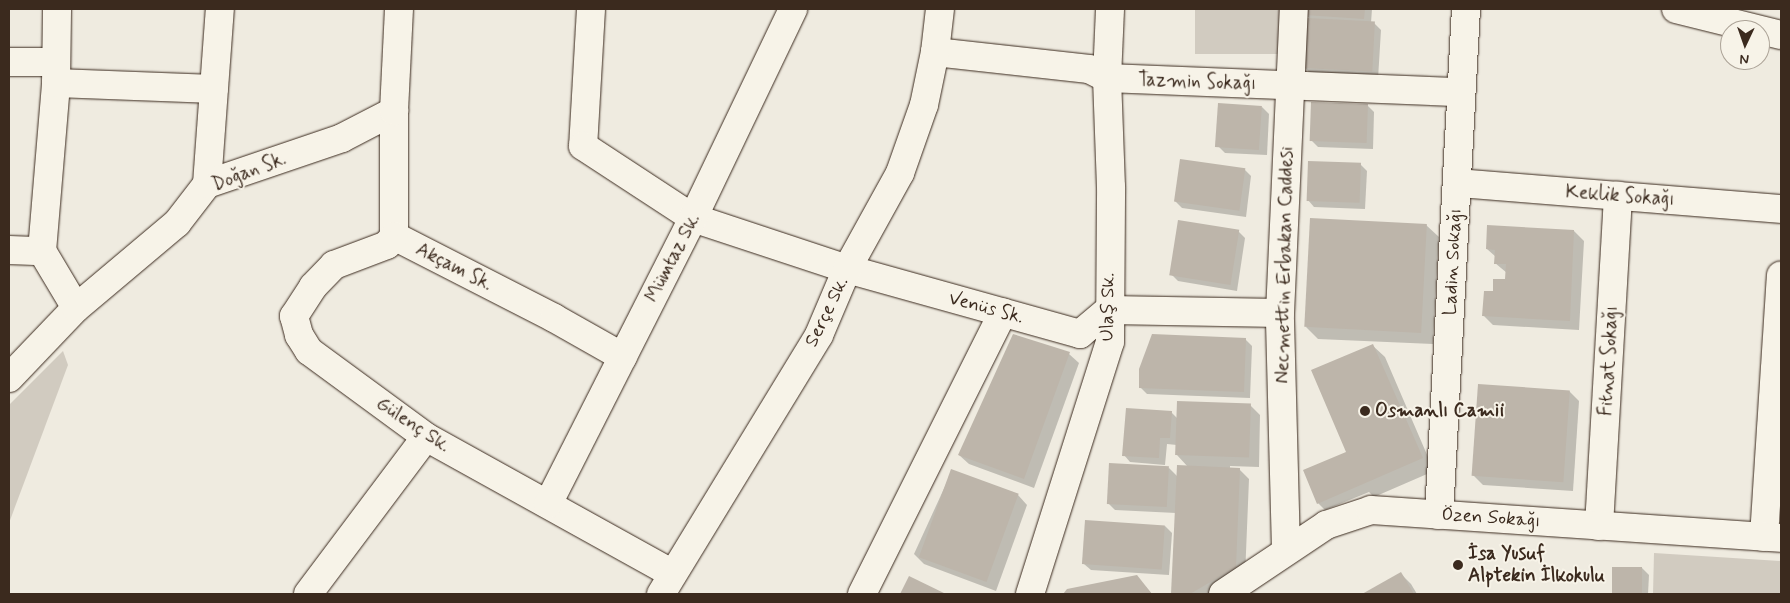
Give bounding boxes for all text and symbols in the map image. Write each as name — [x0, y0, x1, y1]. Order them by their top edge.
north arrow — [1720, 20, 1770, 70]
text: N — [1739, 50, 1749, 68]
street label: Tazmin Sokağı — [1137, 69, 1257, 95]
street label: Necmettin Erbakan Caddesi — [1272, 146, 1298, 384]
street label: Doğan Sk. — [208, 147, 290, 197]
street label: Keklik Sokağı — [1564, 181, 1676, 211]
street label: Ladin Sokağı — [1439, 208, 1467, 316]
street label: Mümtaz Sk. — [641, 210, 705, 306]
street label: Akçam Sk. — [411, 238, 497, 296]
street label: Ulaş Sk. — [1096, 272, 1120, 342]
street label: Serçe Sk. — [800, 273, 854, 351]
street label: Venüs Sk. — [945, 287, 1027, 329]
street label: Fitnat Sokağı — [1595, 304, 1623, 418]
street label: Gülenç Sk. — [372, 393, 454, 457]
place label: Osmanlı Camii — [1375, 400, 1504, 422]
marker: Osmanlı Camii — [1359, 405, 1371, 417]
street label: Özen Sokağı — [1441, 503, 1541, 533]
place label: İsa Yusuf Alptekin İlkokulu — [1468, 543, 1605, 587]
marker: İsa Yusuf Alptekin İlkokulu — [1452, 559, 1464, 571]

